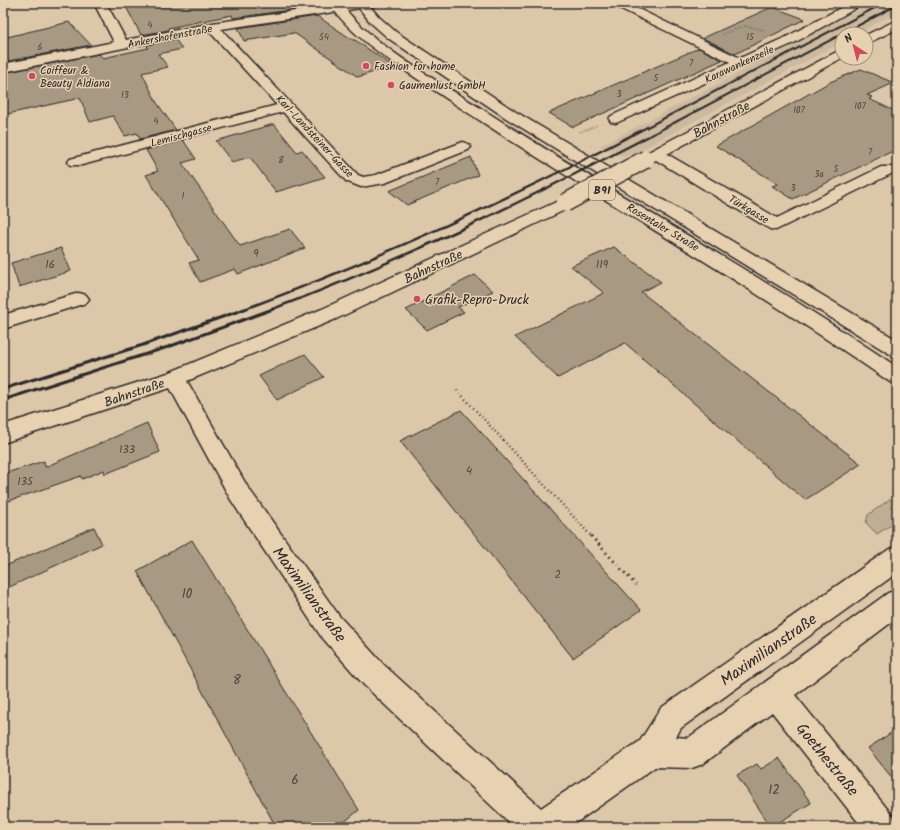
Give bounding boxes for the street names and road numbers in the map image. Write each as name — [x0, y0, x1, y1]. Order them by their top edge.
street label: Ankershofenstraße — [126, 20, 214, 54]
street label: Karawankenzeile — [702, 41, 777, 89]
street label: Karl-Landsteiner-Gasse — [271, 91, 358, 182]
street label: Bahnstraße — [689, 96, 754, 145]
street label: Lemischgasse — [149, 119, 214, 153]
road number: B91 — [589, 180, 615, 200]
street label: Türkgasse — [725, 191, 772, 229]
street label: Rosentaler Straße — [623, 199, 702, 257]
street label: Bahnstraße — [401, 245, 467, 290]
street label: Bahnstraße — [101, 373, 168, 414]
street label: Maximilianstraße — [265, 542, 352, 648]
street label: Maximilianstraße — [715, 607, 822, 693]
street label: Goethestraße — [789, 718, 864, 802]

